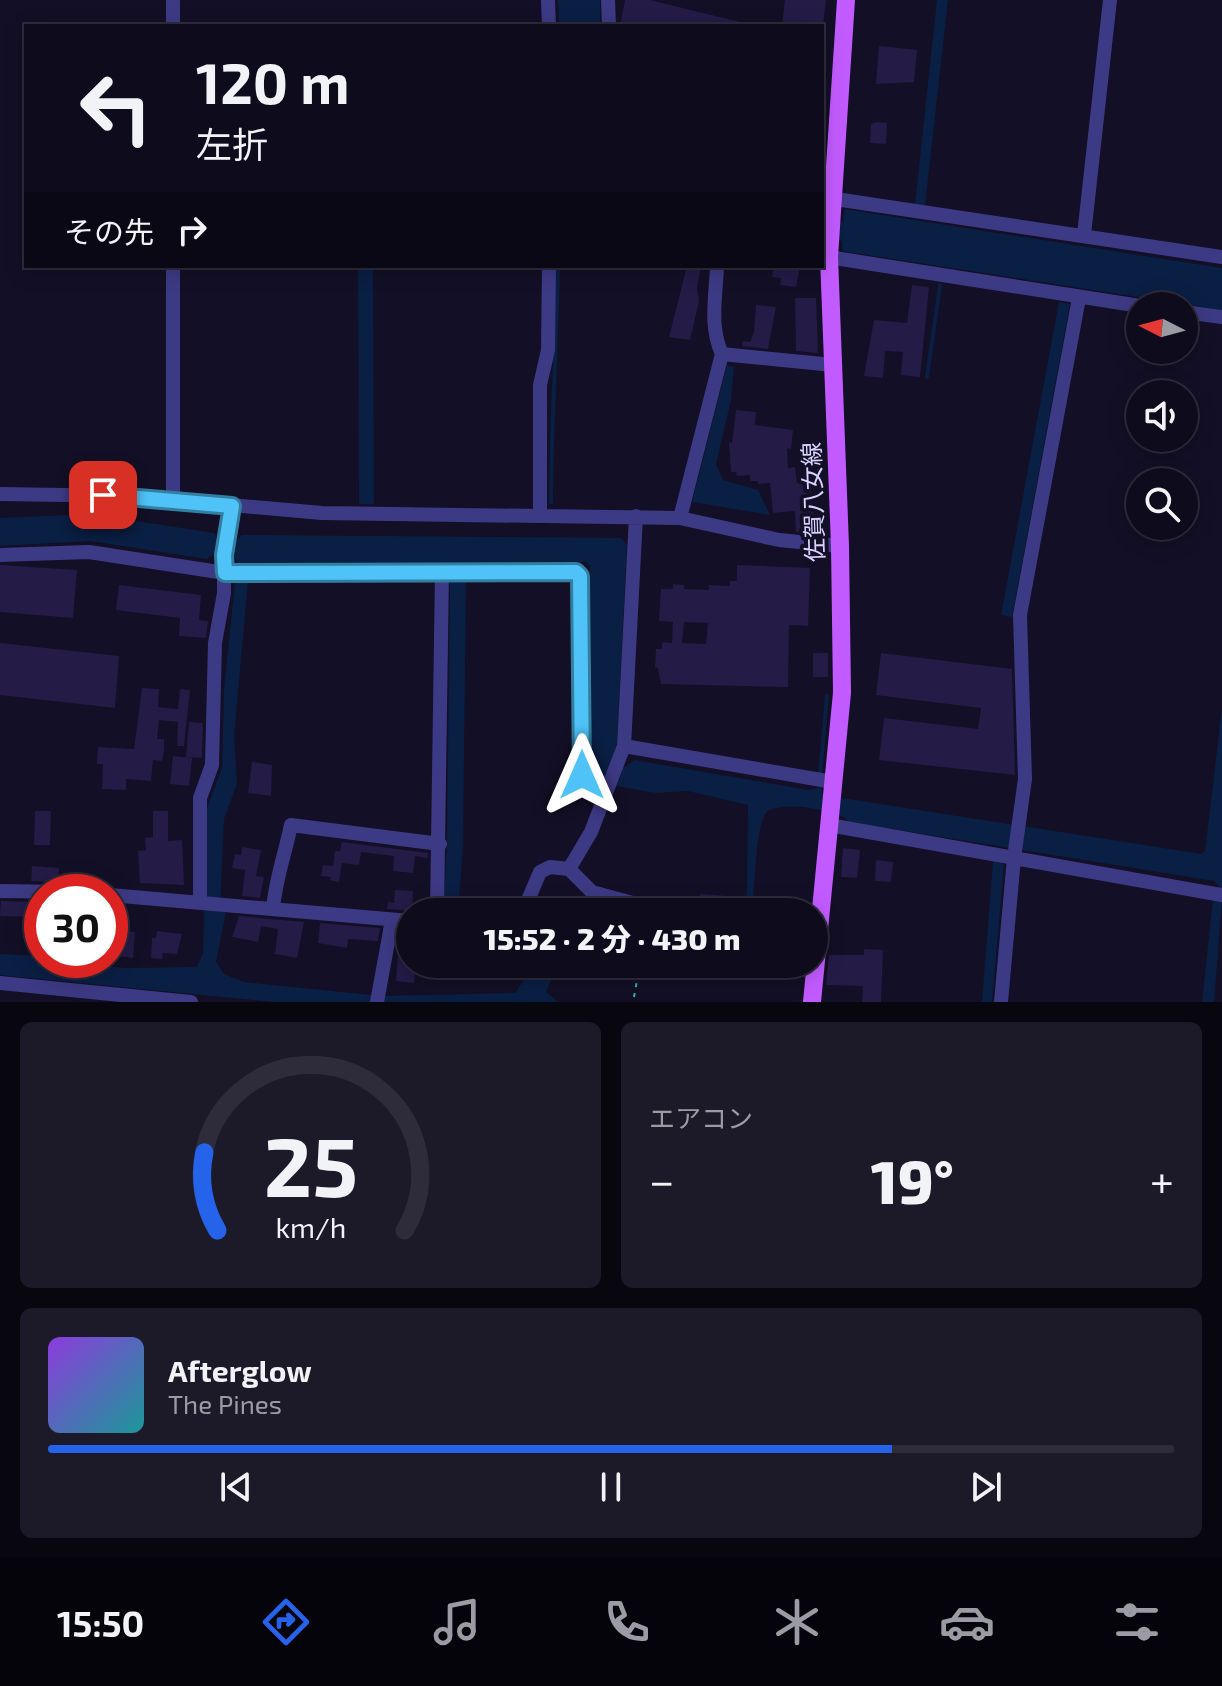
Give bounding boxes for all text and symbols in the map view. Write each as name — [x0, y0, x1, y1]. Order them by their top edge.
text: 120 m — [196, 48, 350, 115]
icon: left — [64, 56, 168, 160]
text: 左折 — [196, 122, 268, 165]
icon: right — [170, 208, 214, 252]
text: その先 — [64, 213, 154, 249]
north arrow — [1126, 292, 1198, 364]
map controls — [1126, 292, 1198, 540]
button: sound — [1126, 380, 1198, 452]
street label: 佐賀八女線 — [796, 442, 829, 563]
pin — [69, 461, 137, 529]
button: search — [1126, 468, 1198, 540]
icon: arrive — [81, 473, 125, 517]
position arrow — [540, 733, 624, 817]
speed limit sign: 30 — [24, 874, 128, 978]
text: 15:52 · 2 分 · 430 m — [483, 920, 741, 956]
text: エアコン — [649, 1102, 753, 1133]
text: 25 — [263, 1114, 358, 1214]
text: 19° — [871, 1144, 954, 1216]
text: − — [649, 1153, 675, 1206]
text: + — [1150, 1153, 1174, 1206]
text: km/h — [275, 1209, 346, 1244]
text: Afterglow — [168, 1352, 312, 1388]
text: The Pines — [168, 1388, 282, 1419]
icon: previous — [214, 1465, 258, 1509]
icon: pause — [589, 1465, 633, 1509]
icon: next — [964, 1465, 1008, 1509]
icon: directions — [258, 1594, 314, 1650]
icon: music — [429, 1594, 485, 1650]
icon: phone — [599, 1594, 655, 1650]
icon: climate — [769, 1594, 825, 1650]
icon: car — [939, 1594, 995, 1650]
icon: filters — [1109, 1594, 1165, 1650]
text: 15:50 — [57, 1601, 144, 1644]

